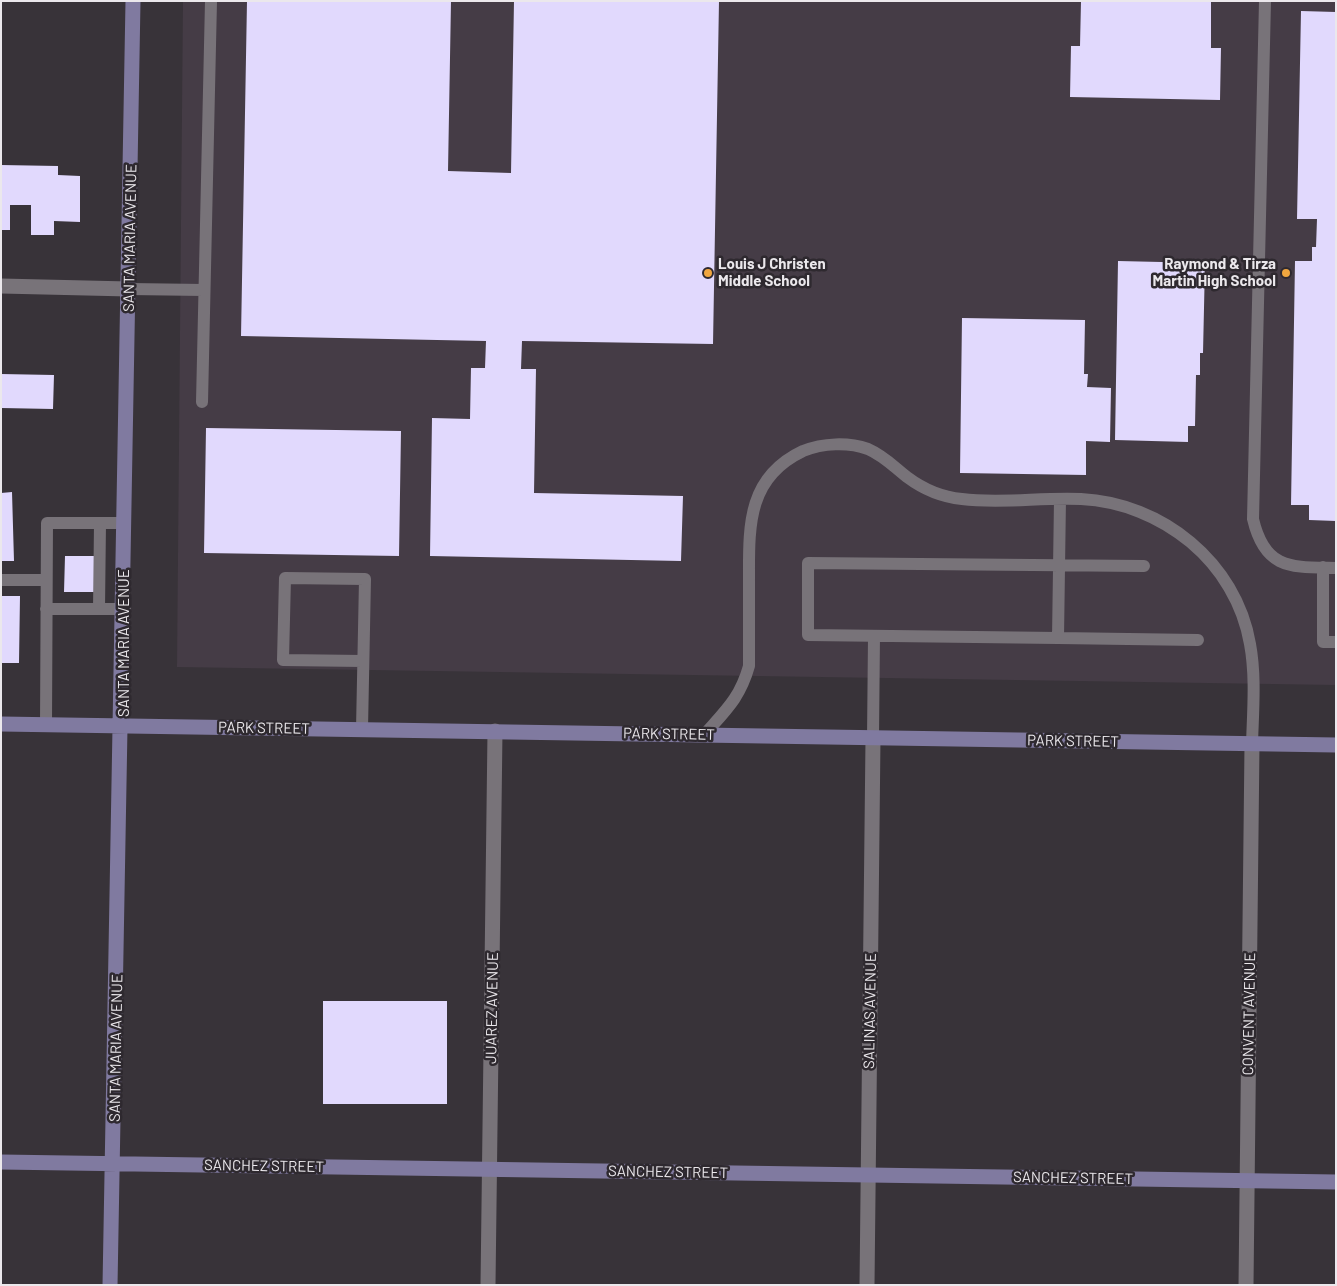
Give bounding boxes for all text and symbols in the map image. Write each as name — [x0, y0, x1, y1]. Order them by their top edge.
street label: SANTA MARIA AVENUE — [120, 164, 140, 312]
place label: Louis J Christen Middle School — [718, 255, 826, 290]
place label: Raymond & Tirza Martin High School — [1152, 255, 1276, 290]
marker: Louis J Christen Middle School — [702, 267, 714, 279]
marker: Raymond & Tirza Martin High School — [1280, 267, 1292, 279]
street label: SANTA MARIA AVENUE — [115, 569, 133, 717]
street label: PARK STREET — [218, 718, 310, 738]
street label: PARK STREET — [623, 724, 715, 744]
street label: PARK STREET — [1027, 731, 1119, 751]
street label: JUAREZ AVENUE — [482, 952, 502, 1064]
street label: CONVENT AVENUE — [1239, 952, 1259, 1076]
street label: SALINAS AVENUE — [860, 953, 880, 1069]
street label: SANTA MARIA AVENUE — [106, 974, 126, 1122]
street label: SANCHEZ STREET — [204, 1156, 324, 1176]
street label: SANCHEZ STREET — [608, 1162, 728, 1182]
street label: SANCHEZ STREET — [1013, 1168, 1133, 1188]

